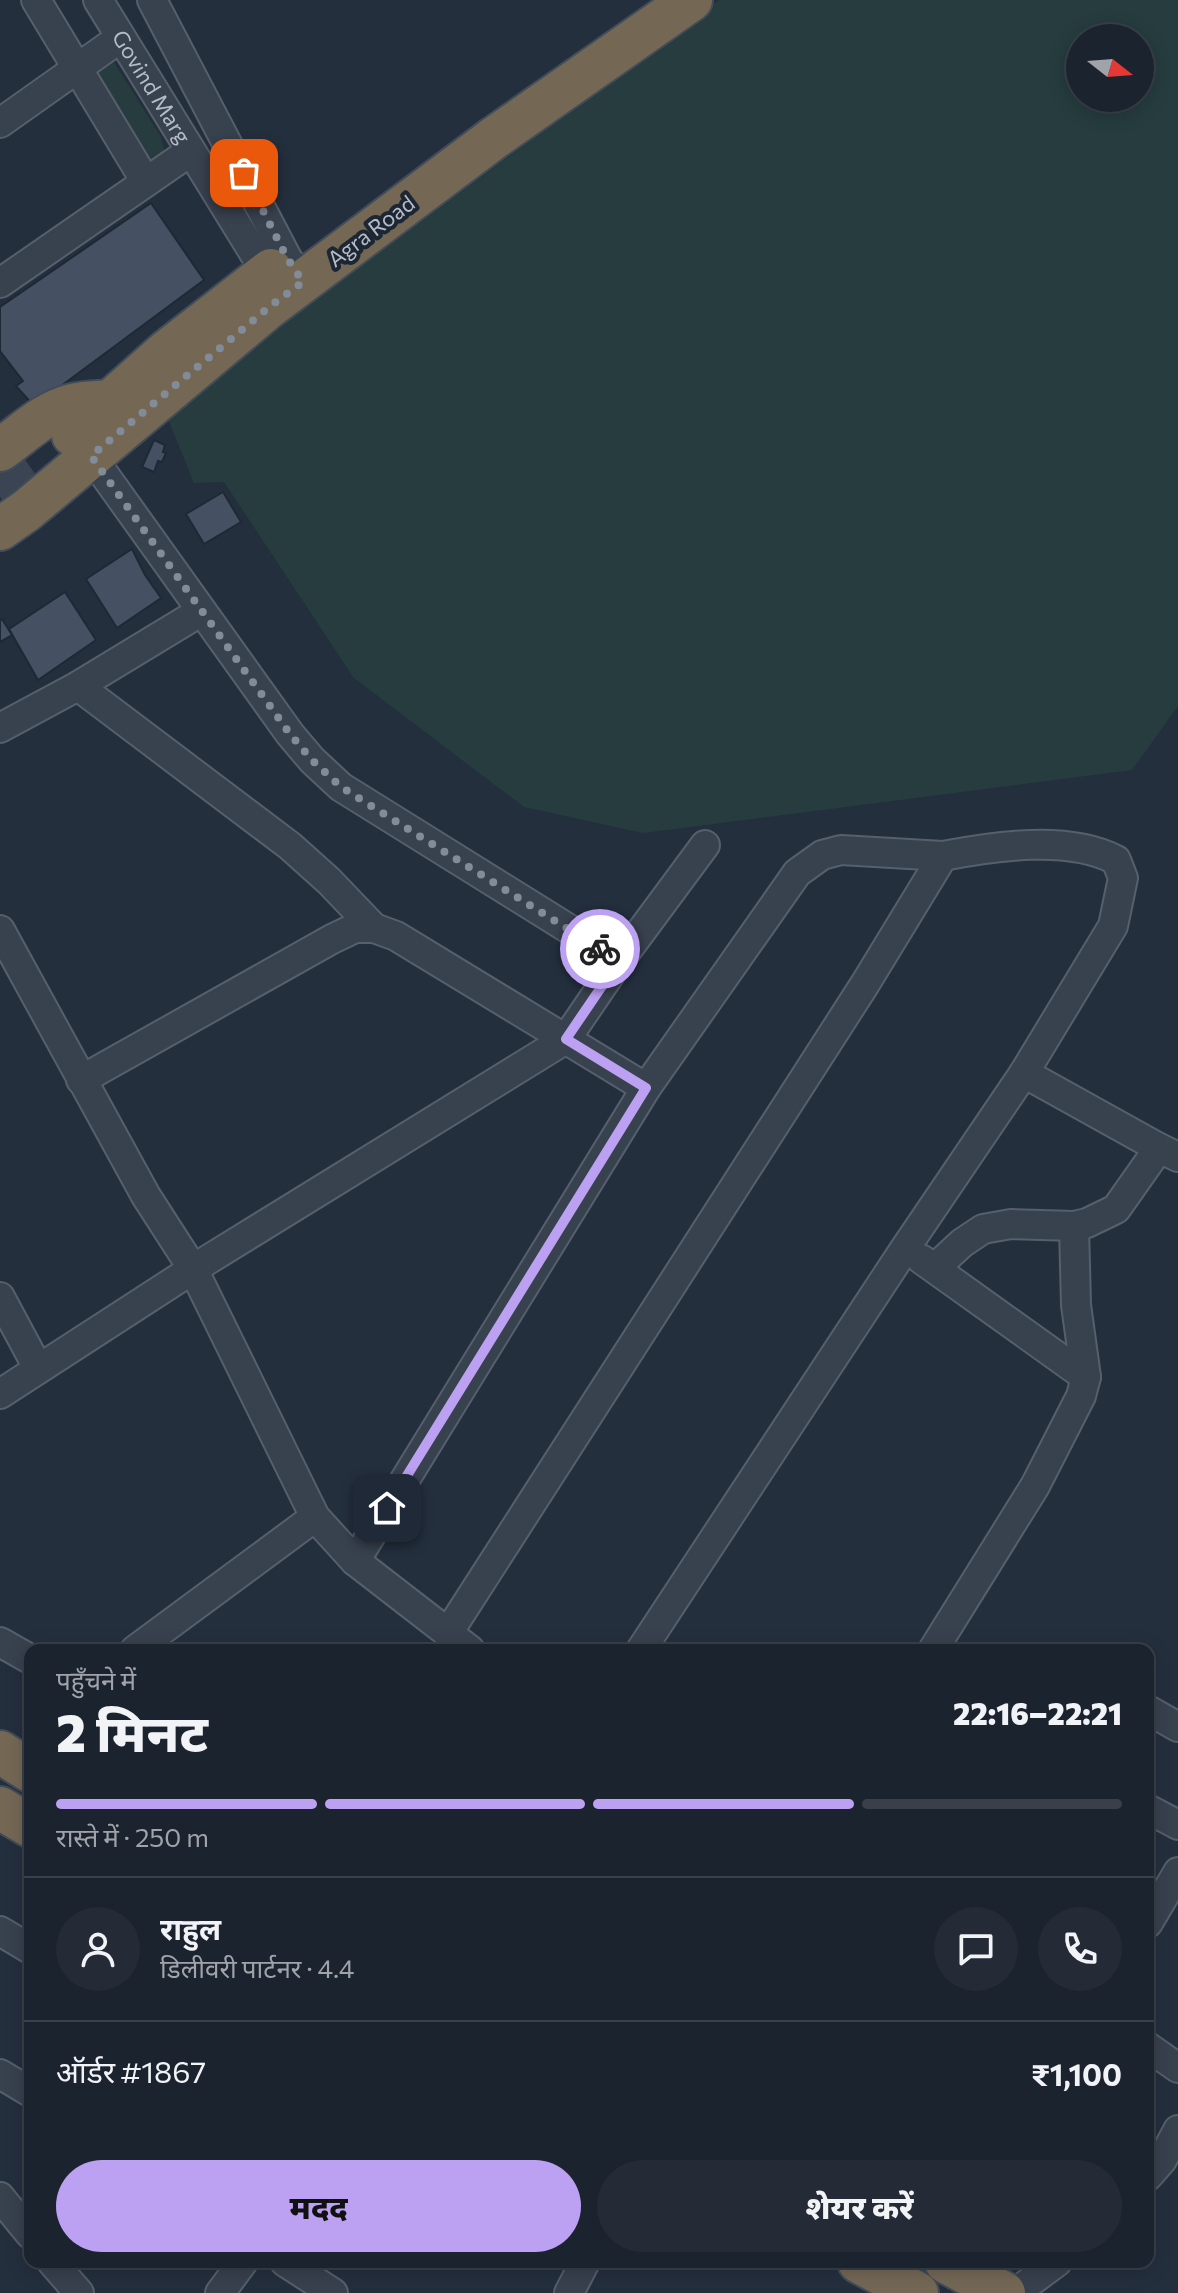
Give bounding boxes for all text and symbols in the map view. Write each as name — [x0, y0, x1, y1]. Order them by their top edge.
north arrow — [1066, 24, 1154, 112]
map controls — [1066, 24, 1154, 112]
street label: Govind Marg — [107, 25, 197, 148]
pin — [210, 139, 278, 207]
icon: bag — [222, 151, 266, 195]
street label: Agra Road — [322, 189, 420, 272]
courier — [560, 909, 640, 989]
icon: bike — [578, 927, 622, 971]
pin — [353, 1474, 421, 1542]
icon: home — [365, 1486, 409, 1530]
text: पहुँचने में — [56, 1664, 136, 1695]
text: 22:16–22:21 — [953, 1694, 1122, 1731]
text: 2 मिनट — [56, 1699, 208, 1763]
text: रास्ते में · 250 m — [56, 1821, 209, 1852]
button: person — [56, 1907, 140, 1991]
button: chat — [934, 1907, 1018, 1991]
button: phone — [1038, 1907, 1122, 1991]
text: राहुल — [160, 1909, 221, 1946]
text: डिलीवरी पार्टनर · 4.4 — [160, 1952, 354, 1983]
text: ऑर्डर #1867 — [56, 2052, 206, 2089]
text: ₹1,100 — [1031, 2055, 1122, 2092]
button: मदद — [56, 2160, 581, 2252]
button: शेयर करें — [597, 2160, 1122, 2252]

